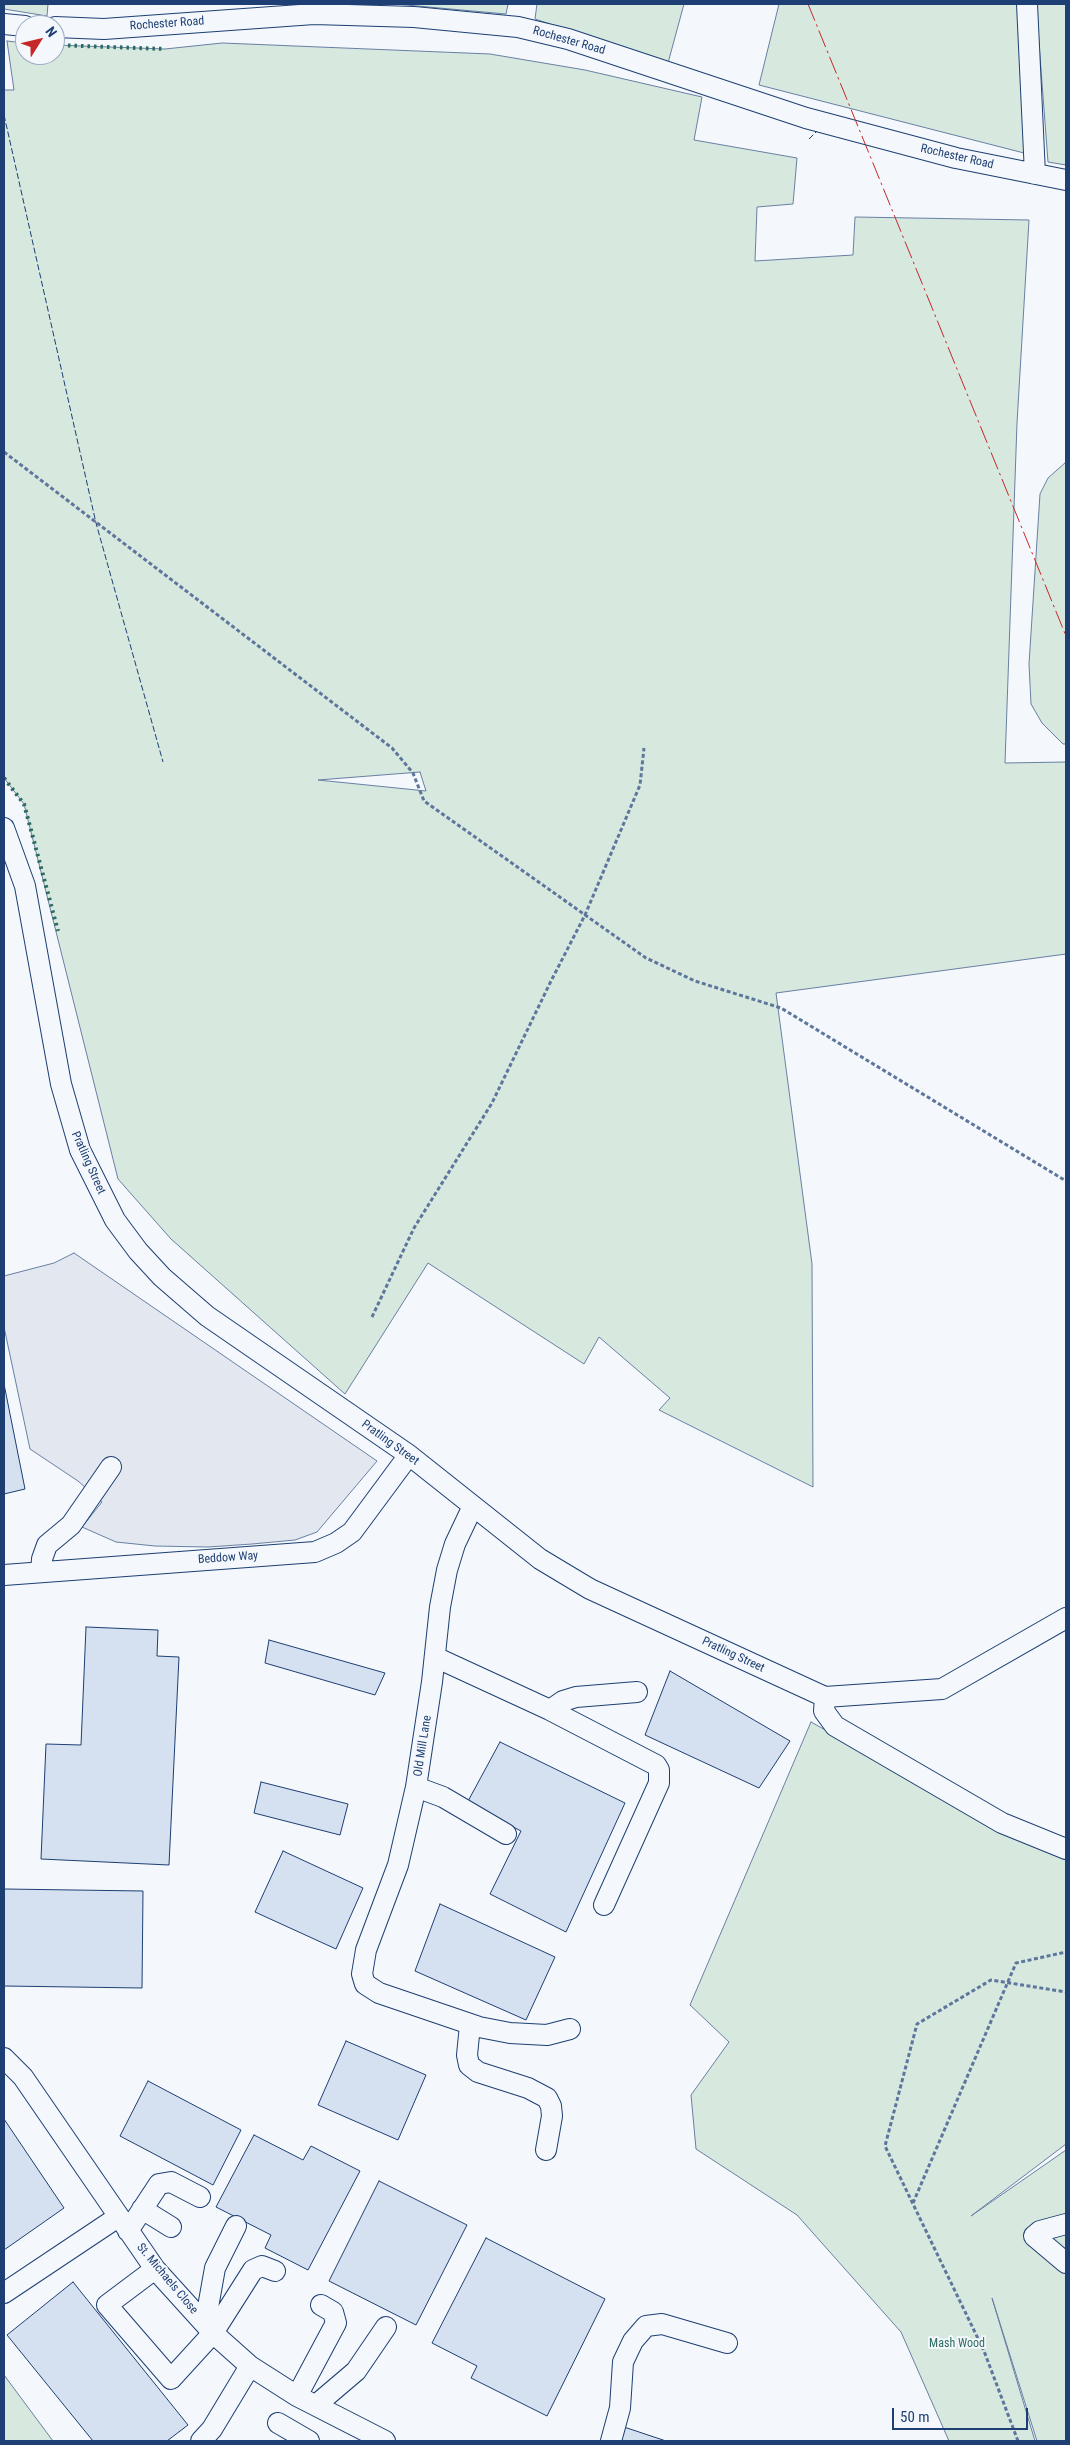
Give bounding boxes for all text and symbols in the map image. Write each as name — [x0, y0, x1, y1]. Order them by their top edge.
street label: Rochester Road — [129, 14, 205, 34]
north arrow — [15, 15, 65, 65]
text: N — [42, 24, 60, 40]
street label: Rochester Road — [531, 24, 607, 58]
street label: Rochester Road — [919, 142, 995, 172]
street label: Pratling Street — [68, 1129, 108, 1197]
street label: Pratling Street — [358, 1417, 422, 1469]
street label: Beddow Way — [197, 1549, 259, 1567]
street label: Pratling Street — [699, 1634, 767, 1676]
street label: Old Mill Lane — [411, 1714, 435, 1778]
street label: St. Michaels Close — [133, 2241, 201, 2317]
park label: Mash Wood — [929, 2337, 985, 2351]
scale bar — [895, 2398, 1031, 2430]
text: 50 m — [900, 2408, 930, 2426]

